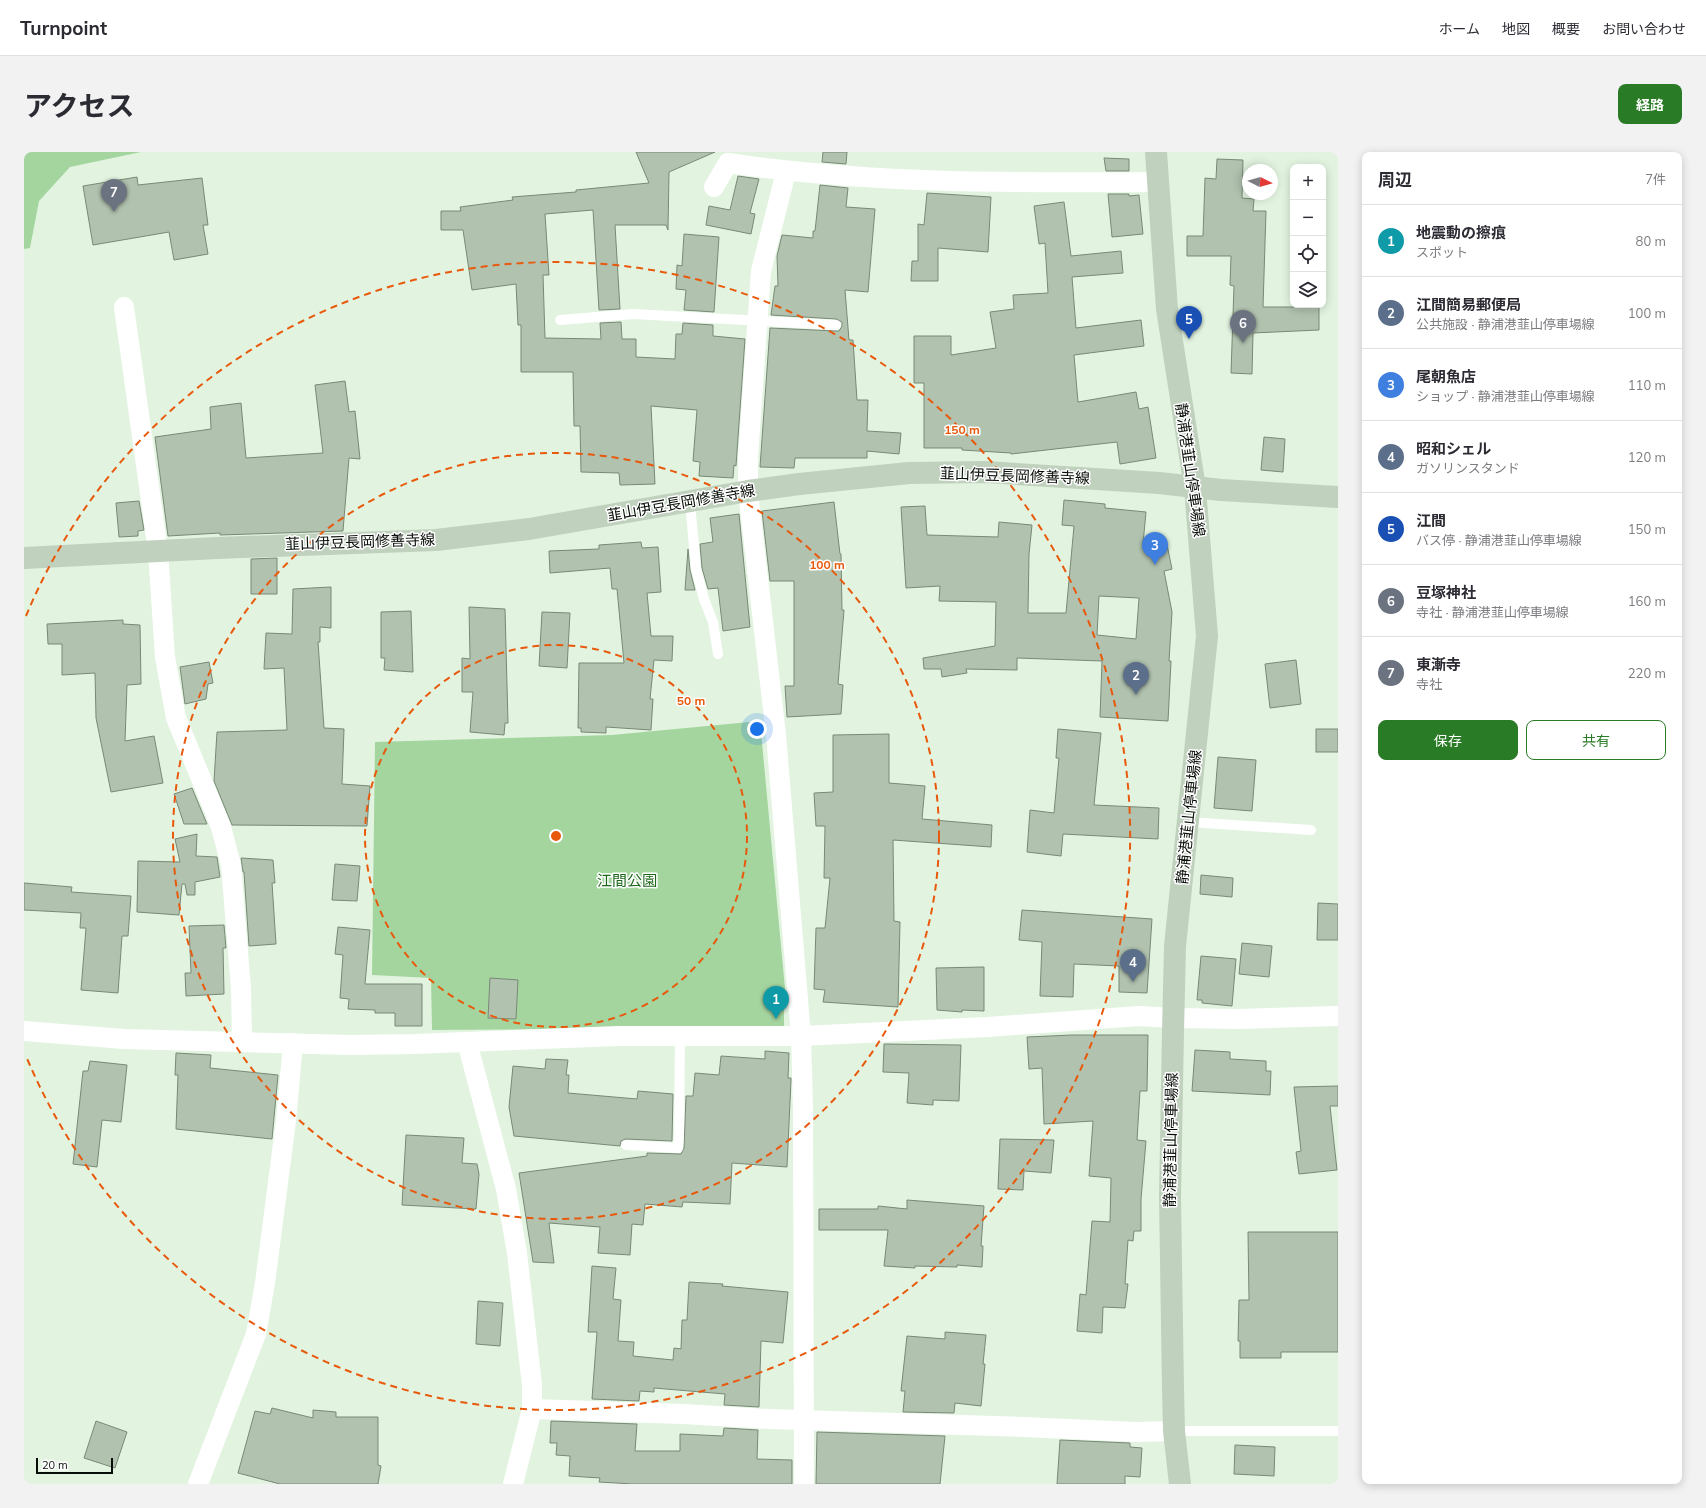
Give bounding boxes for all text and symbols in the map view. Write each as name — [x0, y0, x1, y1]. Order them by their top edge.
text: Turnpoint — [20, 16, 107, 40]
text: ホーム — [1438, 20, 1480, 38]
text: 地図 — [1502, 20, 1530, 38]
text: 概要 — [1552, 20, 1580, 38]
text: お問い合わせ — [1602, 20, 1686, 38]
button: 経路 — [1618, 84, 1682, 124]
text: アクセス — [24, 88, 135, 123]
north arrow — [1242, 164, 1278, 200]
map controls — [1290, 164, 1326, 308]
button: + — [1290, 164, 1326, 200]
text: 周辺 — [1378, 169, 1412, 190]
text: 7件 — [1645, 171, 1666, 187]
pin: 7 — [101, 179, 127, 212]
button: − — [1290, 200, 1326, 236]
text: 地震動の擦痕 — [1416, 223, 1506, 242]
text: 1 — [1387, 233, 1395, 249]
text: 80 m — [1636, 233, 1666, 249]
button: locate — [1290, 236, 1326, 272]
text: スポット — [1416, 244, 1468, 260]
button: layers — [1290, 272, 1326, 308]
text: 江間簡易郵便局 — [1416, 295, 1521, 314]
text: 2 — [1387, 305, 1395, 321]
text: 100 m — [1628, 305, 1666, 321]
pin: 5 — [1176, 306, 1202, 339]
pin: 6 — [1230, 310, 1256, 343]
text: 公共施設 · 静浦港韮山停車場線 — [1416, 316, 1595, 332]
text: 尾朝魚店 — [1416, 367, 1476, 386]
text: 3 — [1387, 377, 1395, 393]
text: 110 m — [1628, 377, 1666, 393]
text: ショップ · 静浦港韮山停車場線 — [1416, 388, 1595, 404]
street label: 静浦港韮山停車場線 — [1172, 402, 1209, 538]
text: 150 m — [944, 422, 980, 437]
text: 昭和シェル — [1416, 439, 1491, 458]
text: 4 — [1387, 449, 1395, 465]
text: 120 m — [1628, 449, 1666, 465]
text: ガソリンスタンド — [1416, 460, 1520, 476]
street label: 韮山伊豆長岡修善寺線 — [940, 463, 1090, 488]
street label: 韮山伊豆長岡修善寺線 — [605, 480, 756, 525]
text: 江間 — [1416, 511, 1446, 530]
text: 5 — [1387, 521, 1395, 537]
text: 150 m — [1628, 521, 1666, 537]
street label: 韮山伊豆長岡修善寺線 — [285, 529, 435, 554]
pin: 3 — [1142, 532, 1168, 565]
text: バス停 · 静浦港韮山停車場線 — [1416, 532, 1582, 548]
text: 100 m — [809, 557, 845, 572]
text: 豆塚神社 — [1416, 583, 1476, 602]
text: 6 — [1387, 593, 1395, 609]
text: 160 m — [1628, 593, 1666, 609]
text: 寺社 · 静浦港韮山停車場線 — [1416, 604, 1569, 620]
text: 東漸寺 — [1416, 655, 1461, 674]
pin: 2 — [1123, 662, 1149, 695]
text: 7 — [1387, 665, 1395, 681]
text: 220 m — [1628, 665, 1666, 681]
text: 寺社 — [1416, 676, 1442, 692]
text: 50 m — [677, 693, 705, 708]
your location — [747, 719, 767, 739]
button: 保存 — [1378, 720, 1518, 760]
button: 共有 — [1526, 720, 1666, 760]
street label: 静浦港韮山停車場線 — [1172, 749, 1205, 885]
centre of rings — [549, 829, 563, 843]
park label: 江間公園 — [597, 871, 657, 890]
pin: 4 — [1120, 949, 1146, 982]
pin: 1 — [763, 986, 789, 1019]
street label: 静浦港韮山停車場線 — [1160, 1072, 1181, 1208]
scale bar — [36, 1456, 113, 1475]
text: 20 m — [42, 1458, 68, 1472]

